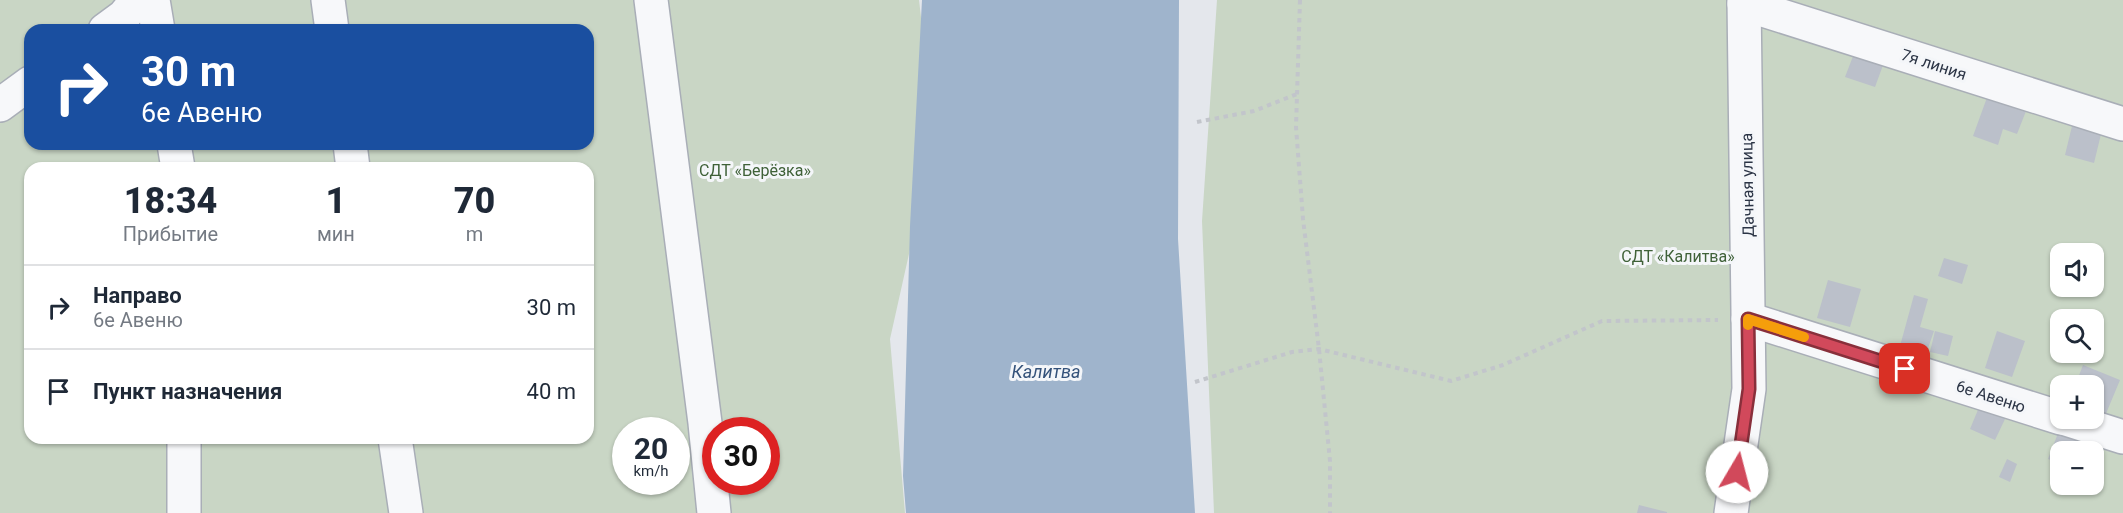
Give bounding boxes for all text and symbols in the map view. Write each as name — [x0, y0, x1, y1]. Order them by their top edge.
street label: 7я линия — [1899, 45, 1969, 84]
text: 30 m — [141, 47, 236, 96]
icon: right — [42, 48, 120, 126]
text: 6е Авеню — [141, 97, 262, 129]
street label: Дачная улица — [1737, 133, 1758, 237]
park label: СДТ «Берёзка» — [699, 161, 811, 180]
text: 18:34 — [124, 180, 217, 222]
text: 1 — [326, 180, 346, 222]
text: 70 — [454, 180, 495, 222]
text: Прибытие — [123, 222, 218, 246]
text: мин — [317, 222, 355, 246]
text: m — [466, 222, 483, 246]
map controls — [2050, 243, 2104, 495]
button: sound — [2050, 243, 2104, 297]
park label: СДТ «Калитва» — [1621, 247, 1735, 266]
text: Направо — [93, 283, 182, 308]
icon: right — [42, 291, 75, 324]
text: 30 m — [527, 295, 576, 320]
text: 6е Авеню — [93, 308, 183, 332]
button: search — [2050, 309, 2104, 363]
pin — [1879, 343, 1930, 394]
icon: arrive — [1888, 352, 1921, 385]
water label: Калитва — [1012, 361, 1080, 382]
icon: arrive — [42, 375, 75, 408]
button: + — [2050, 375, 2104, 429]
street label: 6е Авеню — [1954, 376, 2028, 417]
text: Пункт назначения — [93, 379, 282, 404]
text: 40 m — [527, 379, 576, 404]
speed limit sign: 30 — [702, 417, 780, 495]
text: 20 — [634, 431, 668, 466]
position arrow — [1705, 440, 1769, 504]
button: − — [2050, 441, 2104, 495]
text: km/h — [633, 462, 669, 480]

